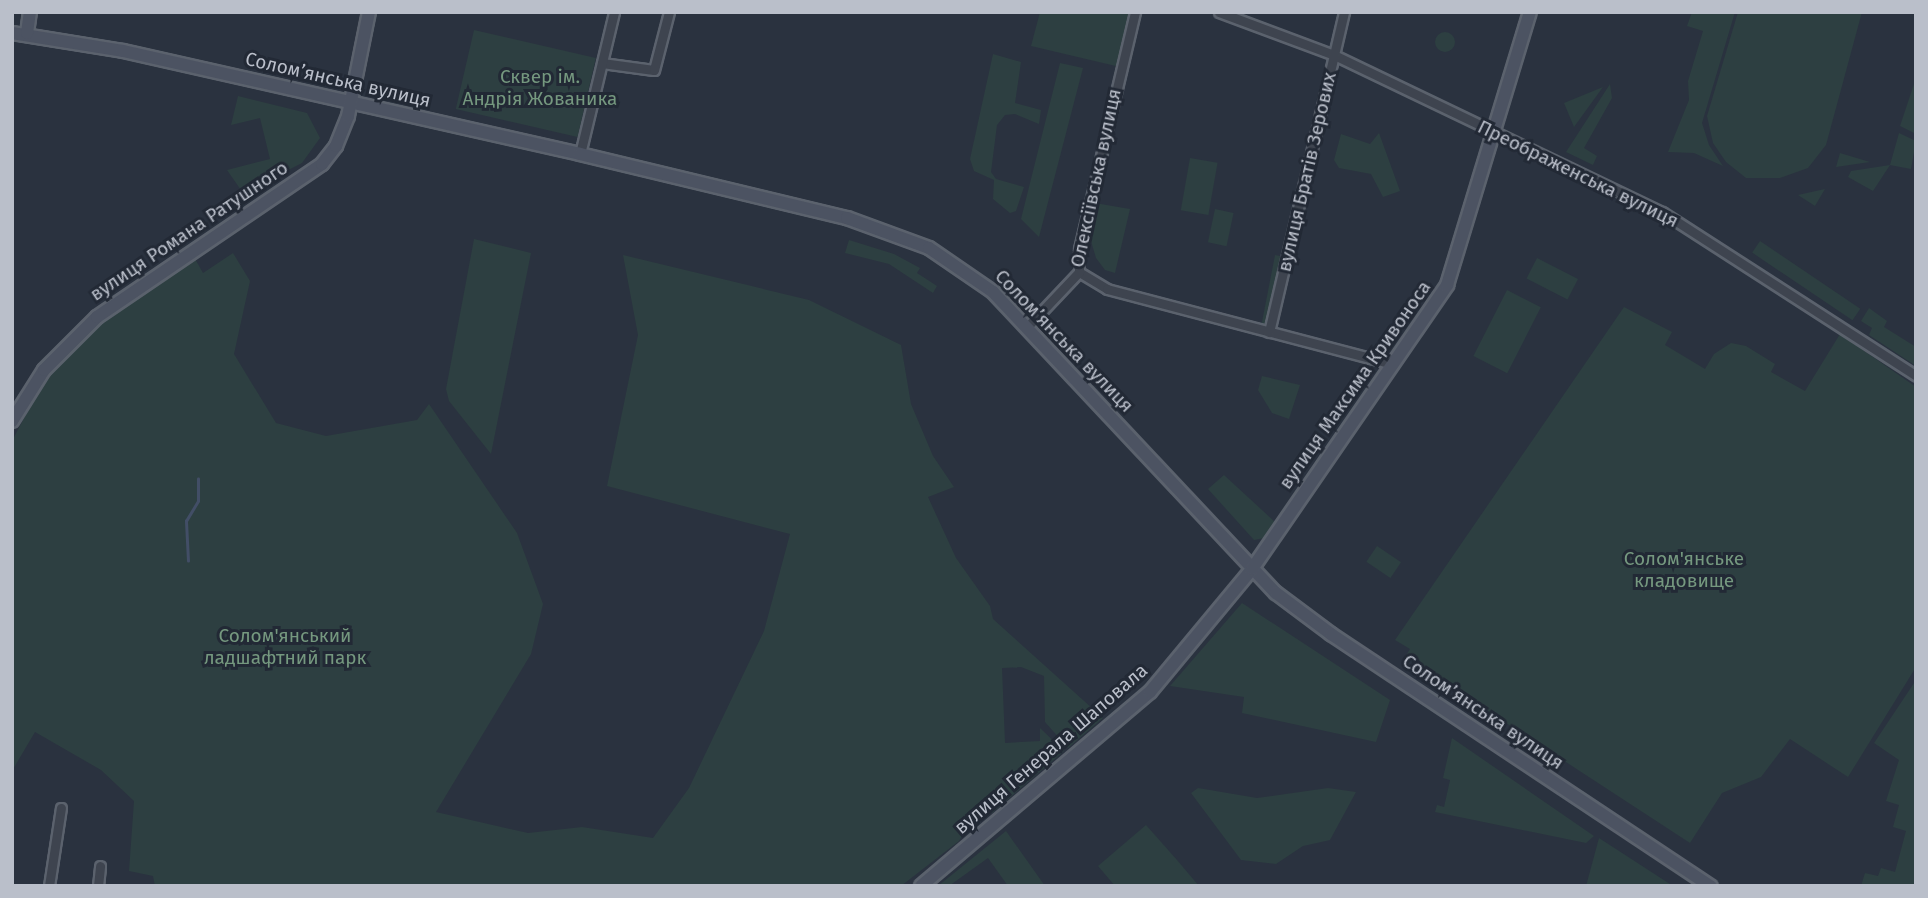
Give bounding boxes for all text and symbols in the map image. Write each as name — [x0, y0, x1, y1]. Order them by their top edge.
street label: Соломʼянська вулиця — [243, 48, 433, 112]
park label: Сквер ім. Андрія Жованика — [463, 66, 617, 110]
street label: вулиця Братів Зерових — [1273, 70, 1341, 274]
street label: Олексіївська вулиця — [1066, 87, 1126, 269]
street label: Преображенська вулиця — [1474, 115, 1682, 233]
street label: вулиця Романа Ратушного — [86, 156, 292, 306]
street label: Соломʼянська вулиця — [990, 265, 1138, 417]
street label: вулиця Максима Кривоноса — [1274, 276, 1436, 494]
park label: Солом'янське кладовище — [1624, 548, 1744, 592]
park label: Солом'янський ладшафтний парк — [204, 625, 366, 669]
street label: Соломʼянська вулиця — [1398, 650, 1568, 774]
street label: вулиця Генерала Шаповала — [950, 659, 1152, 839]

